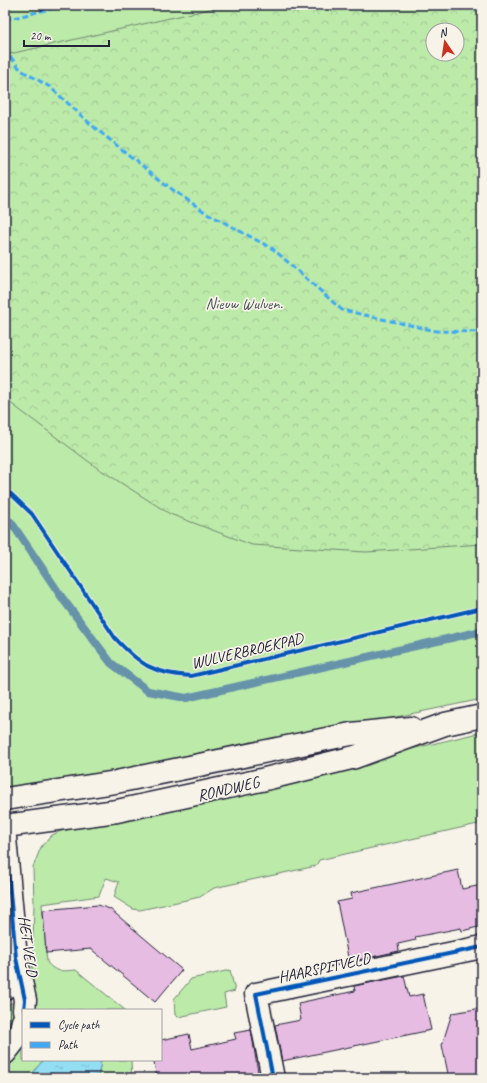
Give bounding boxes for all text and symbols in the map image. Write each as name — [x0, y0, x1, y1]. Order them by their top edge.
scale bar — [24, 22, 109, 48]
north arrow — [425, 22, 465, 62]
text: N — [438, 24, 450, 40]
text: 20 m — [30, 28, 52, 44]
park label: Nieuw Wulven. — [205, 294, 283, 314]
street label: WULVERBROEKPAD — [189, 628, 307, 674]
street label: RONDWEG — [195, 772, 263, 806]
street label: HET VELD — [14, 915, 42, 979]
street label: HAARSPITVELD — [276, 948, 374, 988]
legend — [22, 1009, 162, 1061]
text: Cycle path — [58, 1017, 100, 1033]
text: Path — [58, 1037, 78, 1053]

